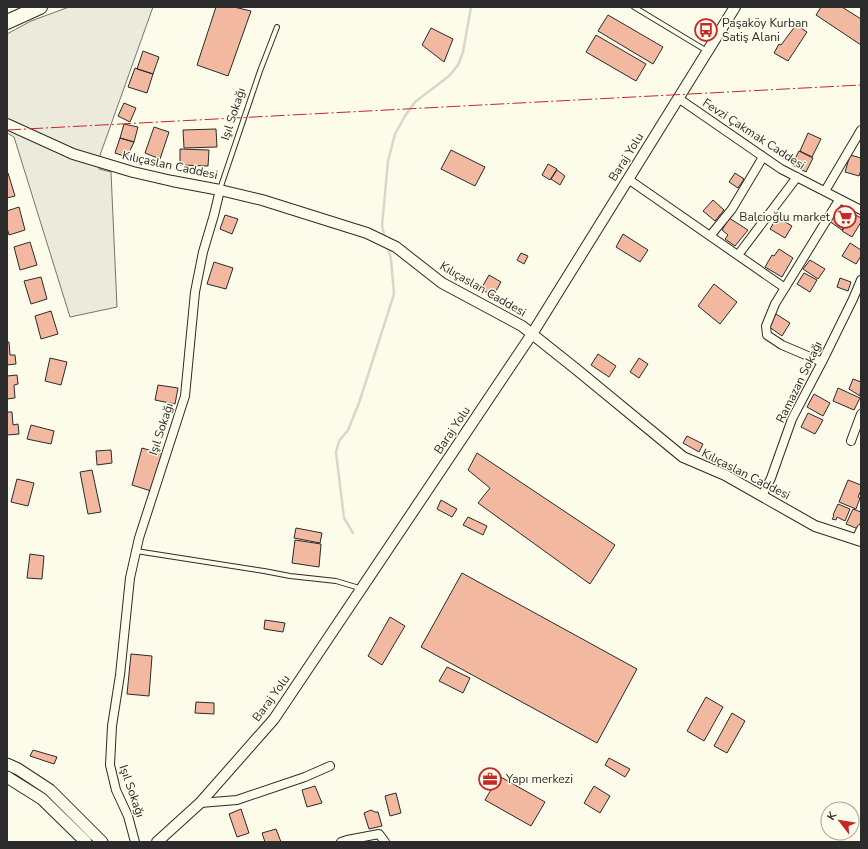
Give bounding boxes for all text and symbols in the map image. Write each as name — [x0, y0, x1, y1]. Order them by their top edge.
place label: Paşaköy Kurban Satiş Alani — [722, 15, 808, 45]
bus stop icon: Paşaköy Kurban Satiş Alani — [693, 17, 719, 43]
street label: Işıl Sokağı — [217, 86, 249, 142]
street label: Fevzi Çakmak Caddesi — [700, 95, 808, 173]
street label: Baraj Yolu — [605, 130, 647, 184]
street label: Kılıçaslan Caddesi — [121, 147, 219, 183]
supermarket icon: Balcioğlu market — [832, 204, 858, 230]
place label: Balcioğlu market — [739, 209, 831, 225]
street label: Kılıçaslan Caddesi — [437, 258, 529, 320]
street label: Ramazan Sokağı — [772, 339, 826, 425]
street label: Işıl Sokağı — [145, 401, 177, 457]
street label: Baraj Yolu — [430, 403, 474, 457]
street label: Kılıçaslan Caddesi — [699, 445, 793, 503]
street label: Baraj Yolu — [249, 671, 293, 725]
street label: Işıl Sokağı — [116, 763, 148, 819]
office icon: Yapı merkezi — [477, 766, 503, 792]
place label: Yapı merkezi — [505, 771, 573, 787]
north arrow — [820, 801, 860, 841]
text: K — [824, 809, 841, 823]

